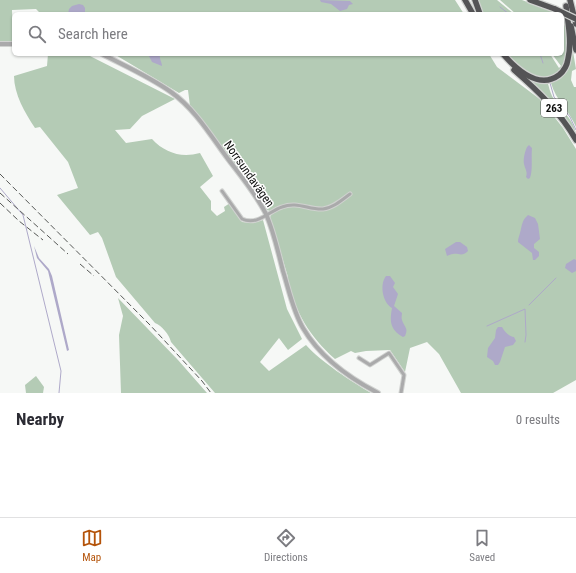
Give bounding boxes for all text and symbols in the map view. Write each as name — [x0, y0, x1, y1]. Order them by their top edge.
search box — [12, 12, 564, 56]
icon: search — [26, 23, 48, 45]
text: Search here — [58, 25, 128, 43]
road number: 263 — [541, 99, 567, 117]
street label: Norrsundavägen — [221, 138, 277, 210]
text: Nearby — [16, 409, 64, 429]
text: 0 results — [516, 412, 560, 427]
tab: Map — [81, 527, 103, 564]
tab: Directions — [264, 527, 308, 564]
tab: Saved — [469, 527, 495, 564]

